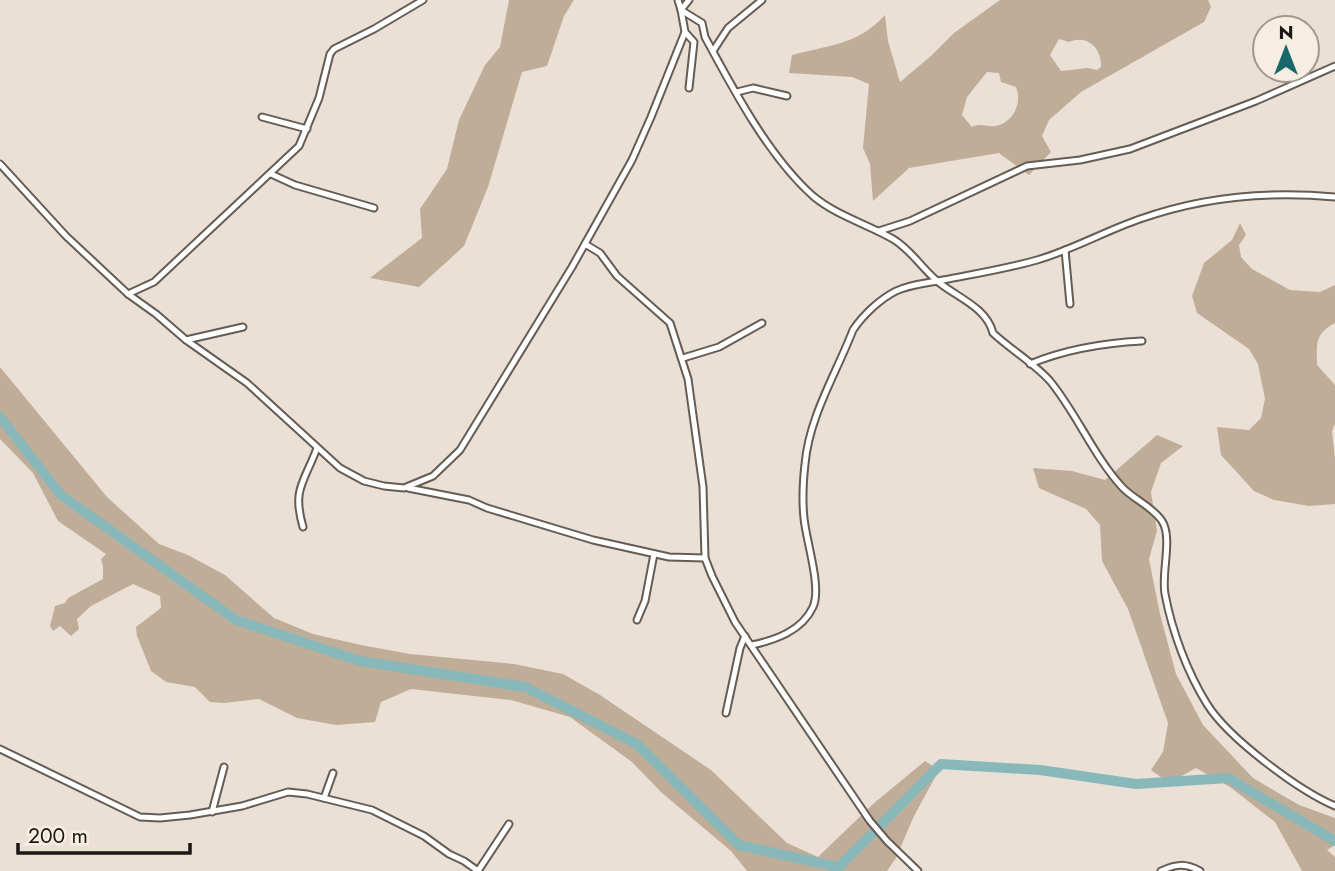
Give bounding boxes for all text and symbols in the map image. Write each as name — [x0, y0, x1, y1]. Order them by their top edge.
north arrow — [1251, 14, 1321, 84]
text: N — [1278, 19, 1294, 46]
scale bar — [18, 812, 189, 856]
text: 200 m — [28, 821, 88, 851]

